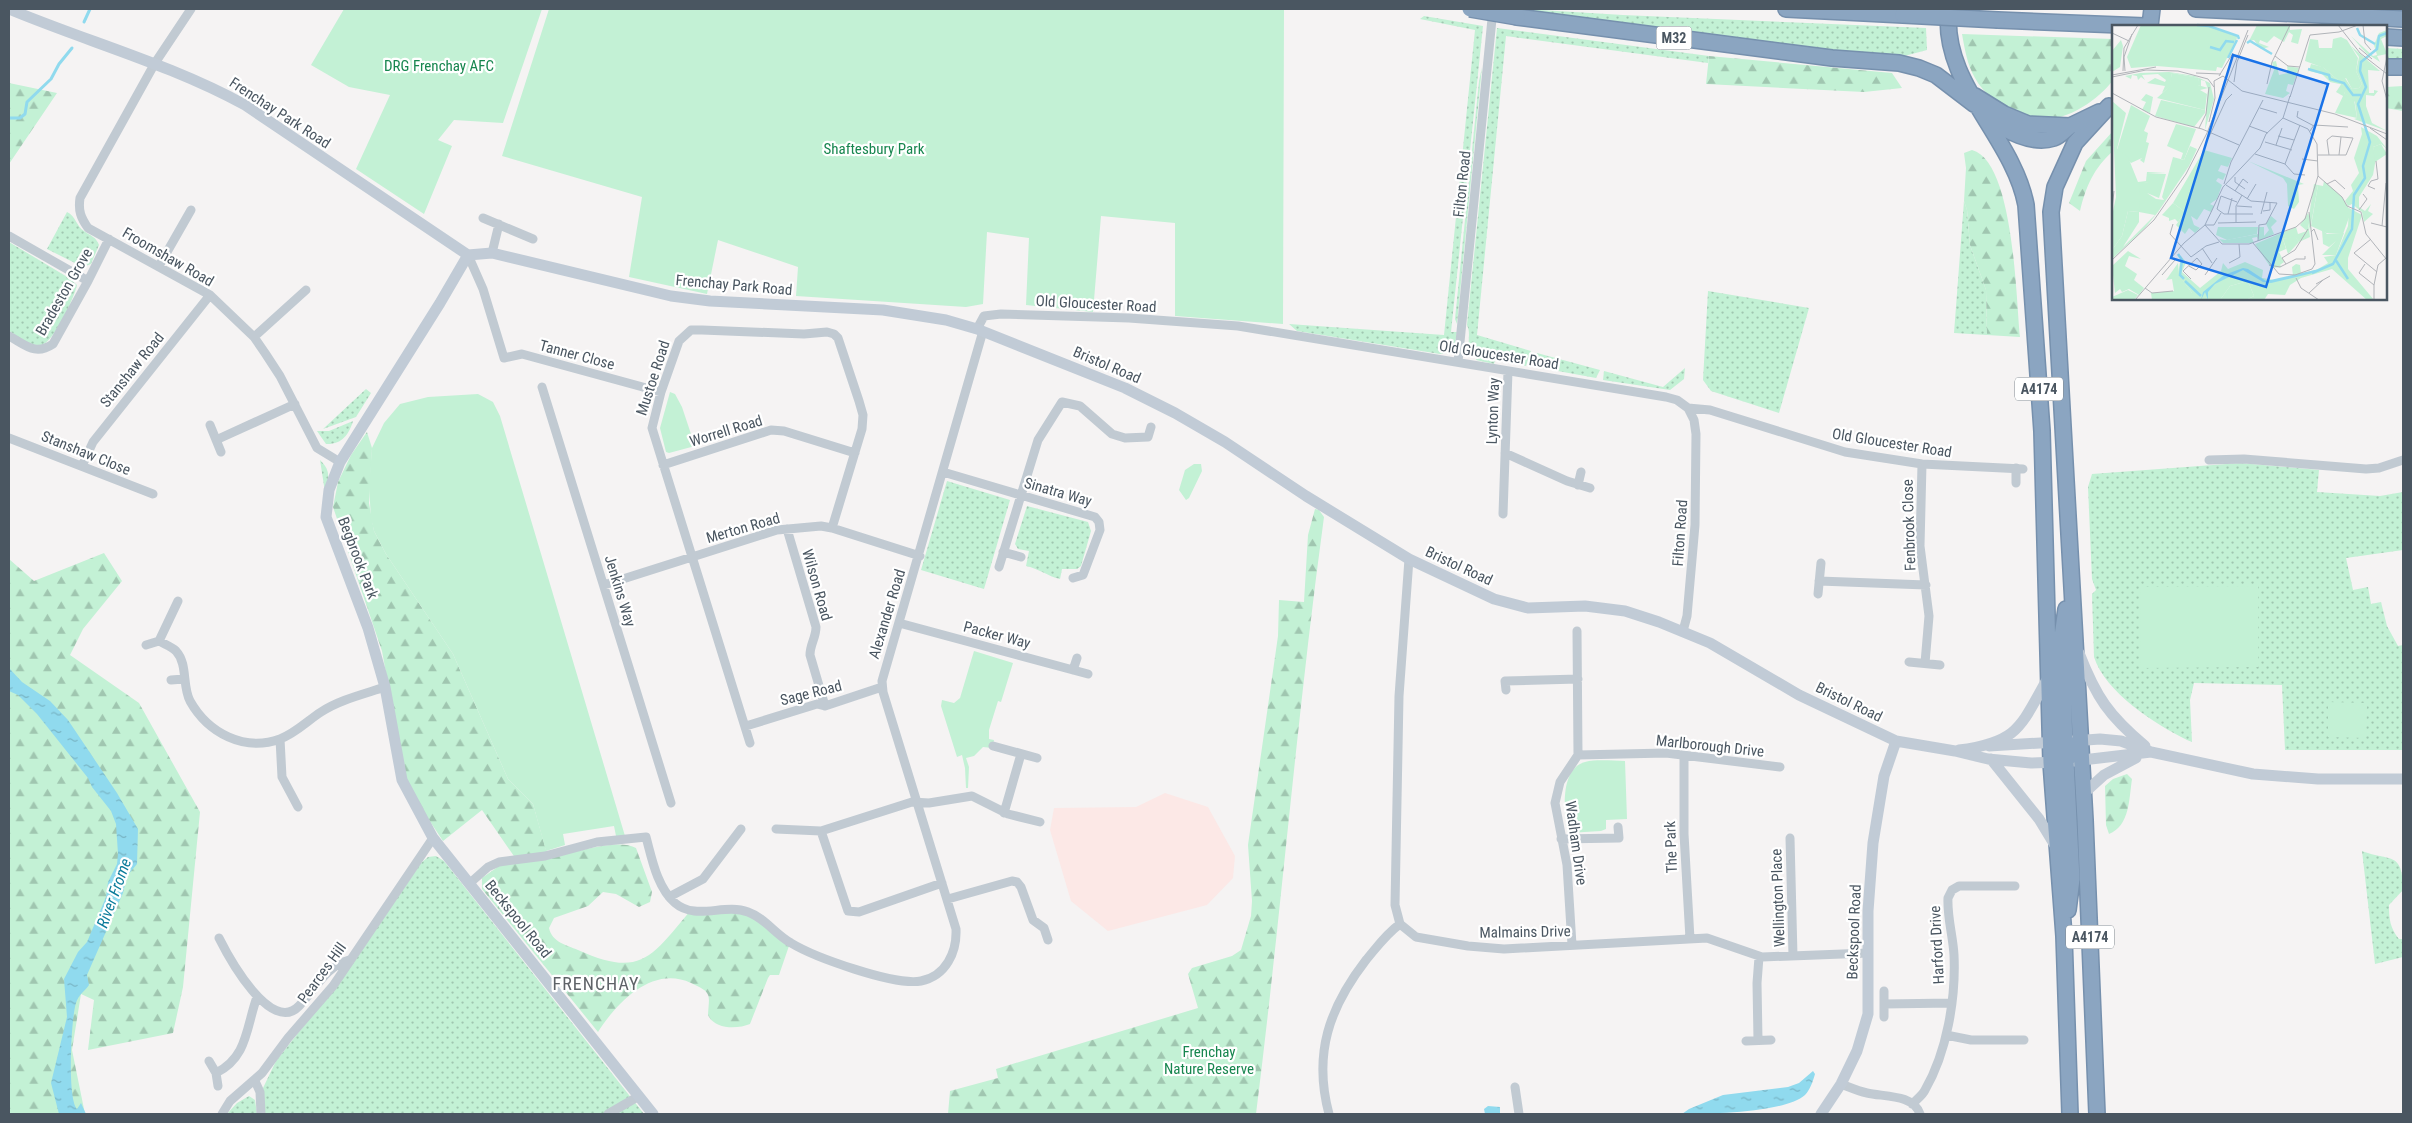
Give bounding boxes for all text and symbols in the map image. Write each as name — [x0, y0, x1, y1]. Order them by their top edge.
inset map — [2112, 25, 2387, 300]
road number: M32 — [1656, 26, 1692, 49]
park label: DRG Frenchay AFC — [384, 57, 494, 75]
street label: Frenchay Park Road — [226, 74, 334, 152]
park label: Shaftesbury Park — [823, 140, 925, 158]
street label: Filton Road — [1450, 150, 1474, 218]
street label: Froomshaw Road — [119, 224, 217, 290]
street label: Bradeston Grove — [32, 245, 96, 339]
street label: Frenchay Park Road — [675, 271, 793, 299]
street label: Old Gloucester Road — [1035, 292, 1157, 316]
street label: Stanshaw Road — [96, 329, 168, 411]
street label: Tanner Close — [537, 336, 617, 374]
street label: Old Gloucester Road — [1438, 337, 1560, 373]
street label: Mustoe Road — [632, 338, 674, 418]
street label: Bristol Road — [1070, 343, 1144, 387]
street label: Lynton Way — [1483, 377, 1503, 445]
road number: A4174 — [2015, 378, 2063, 400]
street label: Worrell Road — [687, 411, 765, 451]
street label: Old Gloucester Road — [1831, 425, 1953, 461]
street label: Stanshaw Close — [39, 427, 133, 479]
street label: Sinatra Way — [1022, 474, 1094, 510]
street label: Fenbrook Close — [1898, 479, 1920, 571]
street label: Filton Road — [1669, 499, 1691, 567]
street label: Merton Road — [704, 509, 782, 547]
street label: Begbrook Park — [334, 514, 382, 602]
street label: Bristol Road — [1423, 543, 1495, 589]
street label: Wilson Road — [798, 547, 836, 623]
street label: Jenkins Way — [601, 553, 639, 629]
street label: Alexander Road — [865, 567, 909, 661]
street label: Packer Way — [962, 617, 1032, 653]
street label: Sage Road — [778, 677, 844, 709]
street label: Bristol Road — [1813, 678, 1885, 726]
street label: Marlborough Drive — [1655, 731, 1765, 761]
street label: Wadham Drive — [1561, 800, 1591, 886]
street label: The Park — [1661, 820, 1681, 873]
street label: Wellington Place — [1767, 848, 1789, 948]
water label: River Frome — [93, 856, 135, 930]
street label: Beckspool Road — [481, 876, 555, 962]
street label: Beckspool Road — [1843, 884, 1865, 980]
street label: Harford Drive — [1926, 905, 1948, 985]
street label: Malmains Drive — [1479, 922, 1571, 942]
road number: A4174 — [2066, 926, 2114, 949]
street label: Pearces Hill — [294, 939, 350, 1007]
district label: FRENCHAY — [553, 973, 639, 994]
park label: Frenchay Nature Reserve — [1164, 1043, 1254, 1078]

